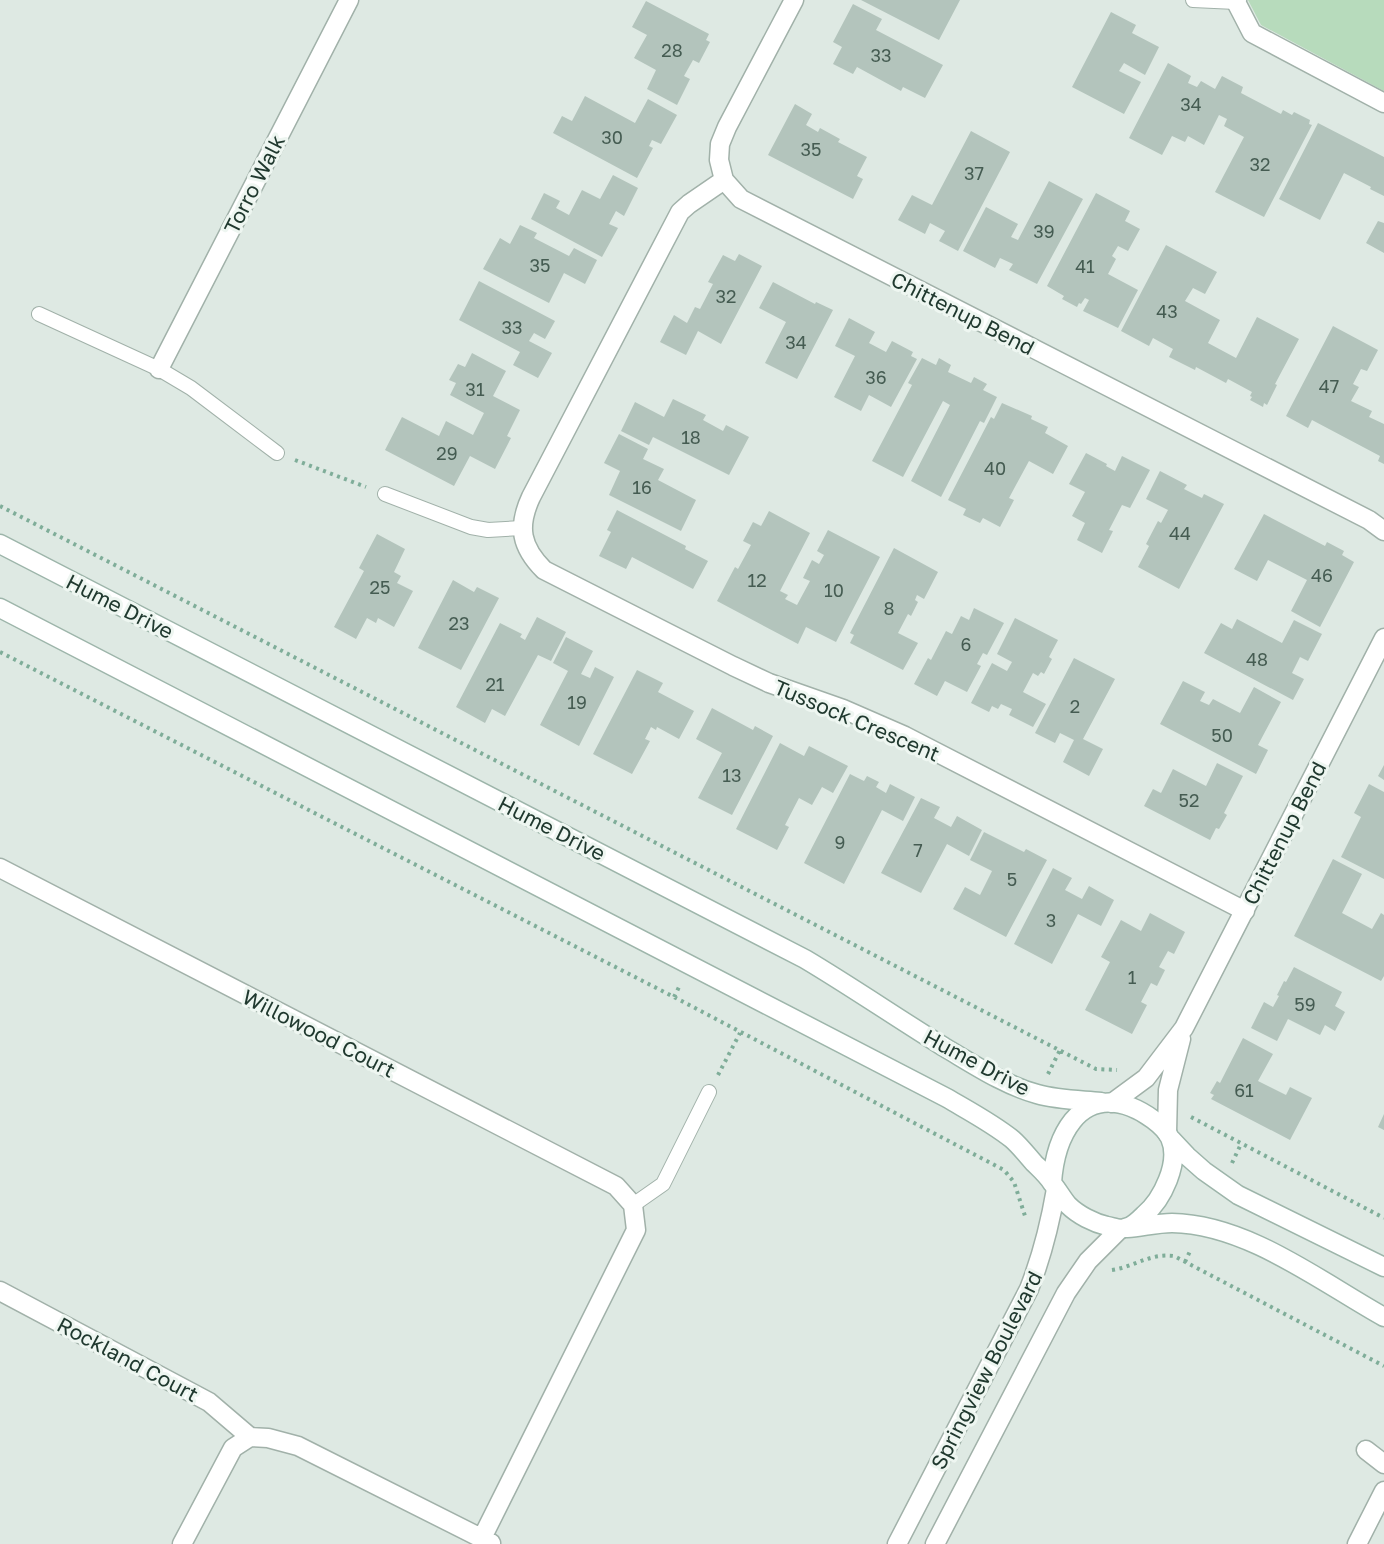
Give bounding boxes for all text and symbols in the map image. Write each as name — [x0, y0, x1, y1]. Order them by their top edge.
house number: 28 — [661, 39, 683, 61]
house number: 33 — [870, 44, 892, 66]
house number: 34 — [1180, 93, 1202, 115]
house number: 30 — [601, 126, 623, 148]
street label: Torro Walk — [218, 130, 290, 238]
house number: 35 — [801, 138, 821, 160]
house number: 32 — [1250, 153, 1270, 175]
house number: 37 — [964, 162, 984, 184]
house number: 39 — [1033, 220, 1055, 242]
house number: 35 — [530, 254, 550, 276]
house number: 41 — [1075, 255, 1095, 277]
street label: Chittenup Bend — [887, 266, 1039, 360]
house number: 32 — [716, 285, 736, 307]
house number: 43 — [1156, 300, 1178, 322]
house number: 33 — [501, 316, 523, 338]
house number: 34 — [785, 331, 807, 353]
house number: 36 — [865, 366, 887, 388]
house number: 47 — [1319, 375, 1339, 397]
house number: 31 — [465, 378, 485, 400]
house number: 18 — [681, 426, 701, 448]
house number: 29 — [436, 442, 458, 464]
house number: 40 — [984, 457, 1006, 479]
house number: 16 — [632, 476, 652, 498]
house number: 44 — [1169, 522, 1191, 544]
house number: 46 — [1311, 564, 1333, 586]
street label: Hume Drive — [62, 568, 178, 644]
house number: 12 — [747, 569, 767, 591]
house number: 25 — [370, 576, 390, 598]
house number: 10 — [824, 579, 844, 601]
house number: 8 — [884, 597, 894, 619]
house number: 23 — [449, 612, 469, 634]
house number: 6 — [961, 633, 971, 655]
house number: 48 — [1246, 648, 1268, 670]
house number: 21 — [485, 673, 505, 695]
street label: Tussock Crescent — [770, 673, 944, 767]
house number: 19 — [567, 691, 587, 713]
house number: 2 — [1070, 695, 1080, 717]
house number: 50 — [1211, 724, 1233, 746]
street label: Chittenup Bend — [1237, 757, 1331, 909]
house number: 13 — [722, 764, 742, 786]
house number: 52 — [1179, 789, 1199, 811]
street label: Hume Drive — [494, 790, 610, 866]
house number: 9 — [835, 831, 845, 853]
house number: 7 — [913, 839, 923, 861]
house number: 5 — [1007, 868, 1017, 890]
house number: 3 — [1046, 909, 1056, 931]
house number: 1 — [1128, 966, 1137, 988]
street label: Willowood Court — [238, 983, 400, 1083]
house number: 59 — [1294, 993, 1316, 1015]
street label: Hume Drive — [919, 1023, 1035, 1101]
house number: 61 — [1234, 1079, 1254, 1101]
street label: Springview Boulevard — [925, 1266, 1047, 1474]
street label: Rockland Court — [53, 1311, 203, 1407]

